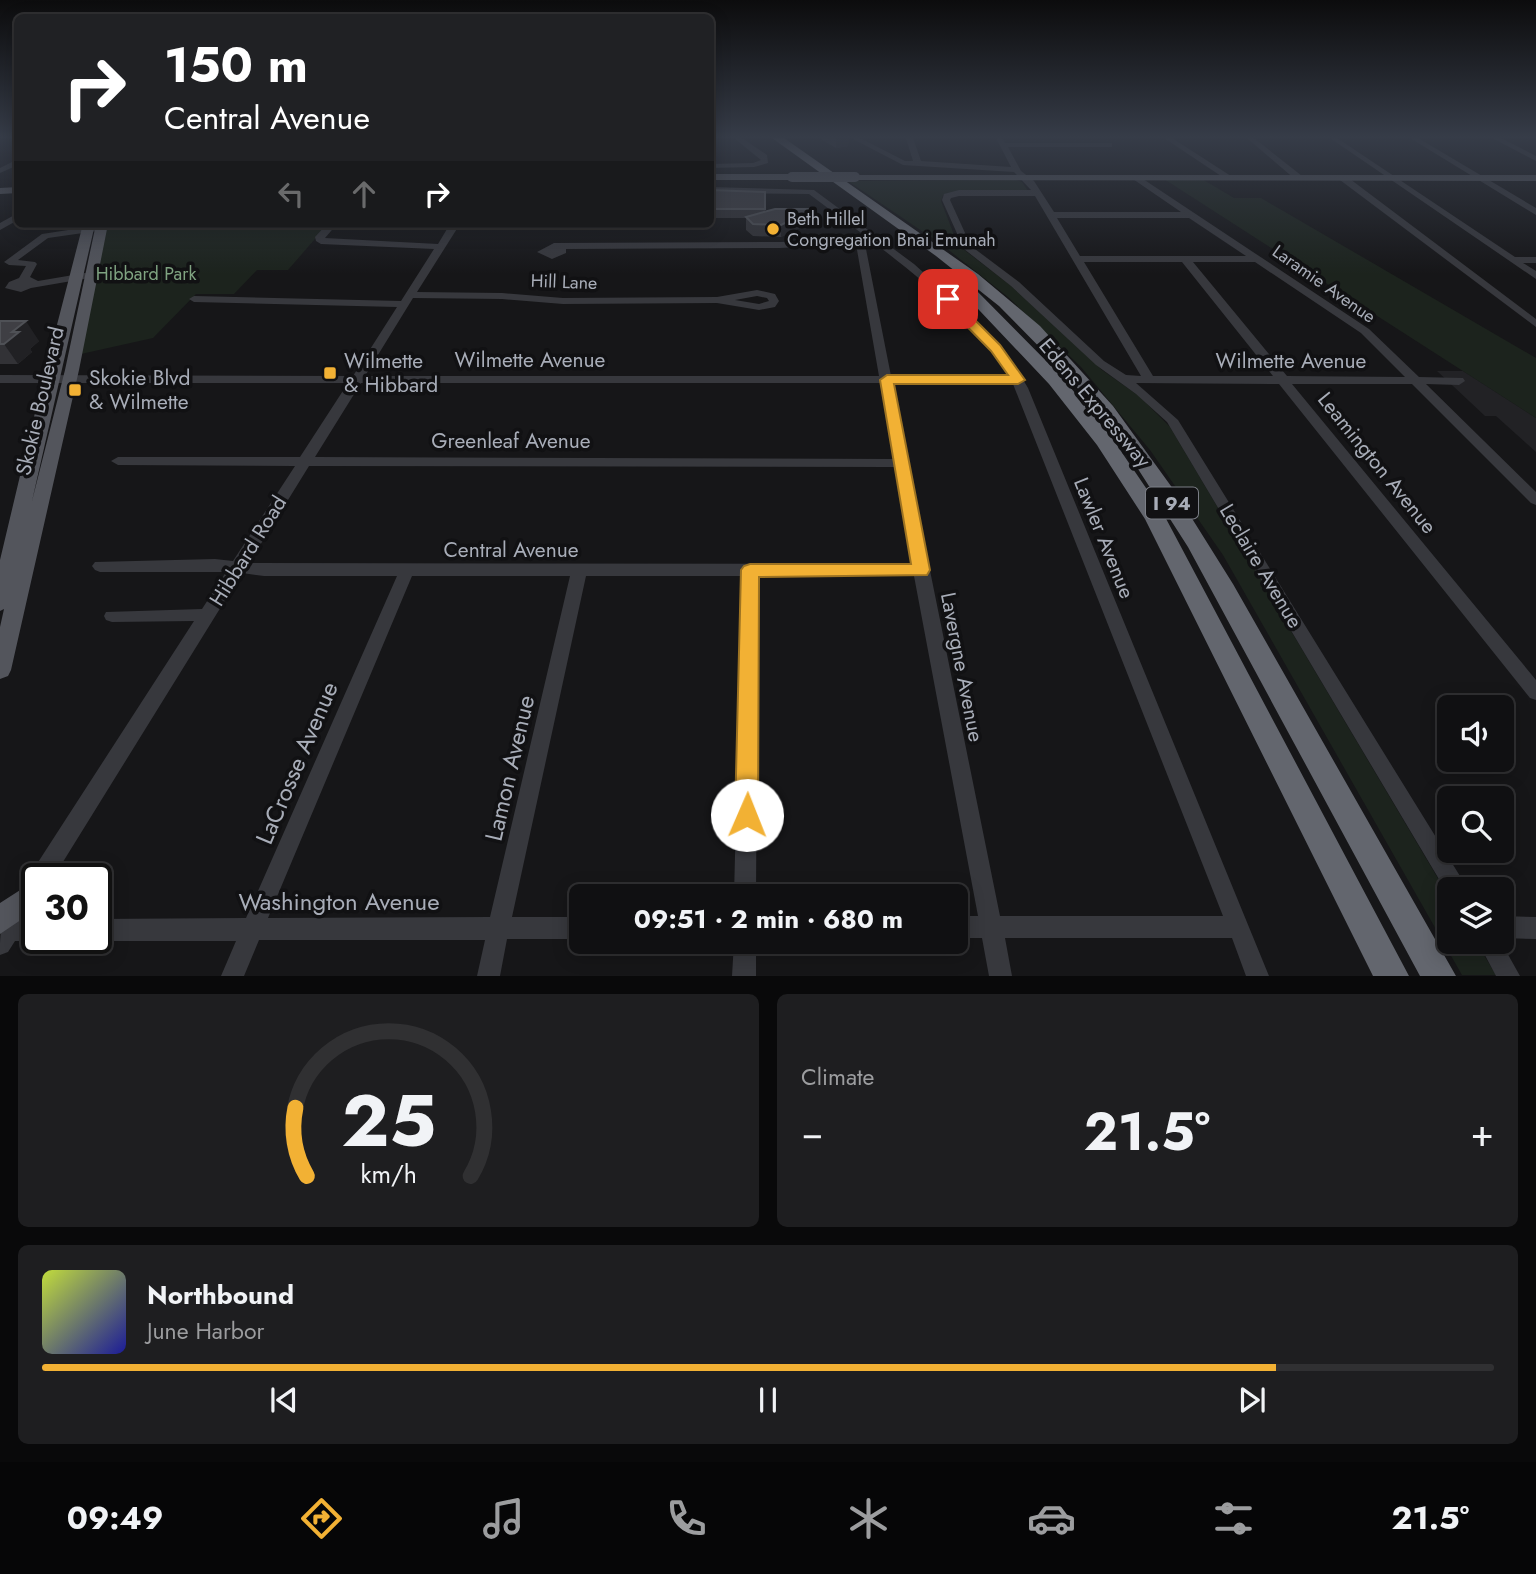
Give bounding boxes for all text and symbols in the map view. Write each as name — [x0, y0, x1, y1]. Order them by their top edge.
text: 150 m — [164, 30, 308, 100]
icon: right — [49, 42, 140, 133]
text: Central Avenue — [164, 95, 370, 141]
icon: left — [272, 175, 310, 213]
icon: ahead — [345, 175, 383, 213]
icon: right — [418, 175, 456, 213]
place label: Beth Hillel Congregation Bnai Emunah — [787, 206, 996, 253]
marker: Beth Hillel Congregation Bnai Emunah — [765, 221, 781, 237]
street label: Laramie Avenue — [1267, 239, 1381, 329]
park label: Hibbard Park — [96, 261, 196, 287]
street label: Hill Lane — [530, 268, 598, 296]
pin — [918, 269, 978, 329]
icon: arrive — [929, 280, 967, 318]
street label: Skokie Boulevard — [8, 324, 72, 478]
street label: Edens Expressway — [1032, 332, 1159, 475]
street label: Wilmette Avenue — [455, 345, 606, 375]
place label: Wilmette & Hibbard — [344, 346, 438, 400]
street label: Wilmette Avenue — [1216, 346, 1367, 376]
place label: Skokie Blvd & Wilmette — [89, 363, 190, 417]
marker: Wilmette & Hibbard — [322, 365, 338, 381]
marker: Skokie Blvd & Wilmette — [67, 382, 83, 398]
street label: Leamington Avenue — [1310, 386, 1444, 540]
street label: Greenleaf Avenue — [431, 426, 591, 456]
street label: Lawler Avenue — [1066, 473, 1142, 603]
road number: I 94 — [1146, 488, 1198, 518]
street label: Hibbard Road — [202, 490, 294, 612]
street label: Leclaire Avenue — [1212, 498, 1310, 634]
street label: Central Avenue — [443, 535, 579, 565]
street label: Lavergne Avenue — [933, 590, 991, 744]
street label: LaCrosse Avenue — [247, 676, 347, 849]
street label: Lamon Avenue — [476, 691, 543, 844]
map controls — [1437, 695, 1514, 954]
button: sound — [1437, 695, 1514, 772]
position arrow — [710, 778, 784, 852]
button: search — [1437, 786, 1514, 863]
speed limit sign: 30 — [21, 863, 112, 954]
button: layers — [1437, 877, 1514, 954]
street label: Washington Avenue — [238, 884, 440, 919]
text: 09:51 · 2 min · 680 m — [634, 900, 903, 938]
text: Climate — [801, 1060, 874, 1094]
text: 25 — [341, 1069, 436, 1174]
text: 21.5° — [1084, 1094, 1210, 1170]
text: − — [801, 1105, 823, 1160]
text: + — [1471, 1105, 1494, 1160]
text: km/h — [360, 1156, 417, 1192]
text: Northbound — [147, 1276, 294, 1314]
text: June Harbor — [147, 1314, 264, 1348]
icon: previous — [265, 1381, 303, 1419]
icon: pause — [749, 1381, 787, 1419]
icon: next — [1233, 1381, 1271, 1419]
icon: directions — [297, 1494, 346, 1543]
icon: music — [479, 1494, 528, 1543]
icon: phone — [662, 1494, 711, 1543]
icon: climate — [844, 1494, 893, 1543]
icon: car — [1027, 1494, 1076, 1543]
icon: filters — [1209, 1494, 1258, 1543]
text: 09:49 — [67, 1495, 163, 1541]
text: 21.5° — [1392, 1495, 1469, 1541]

